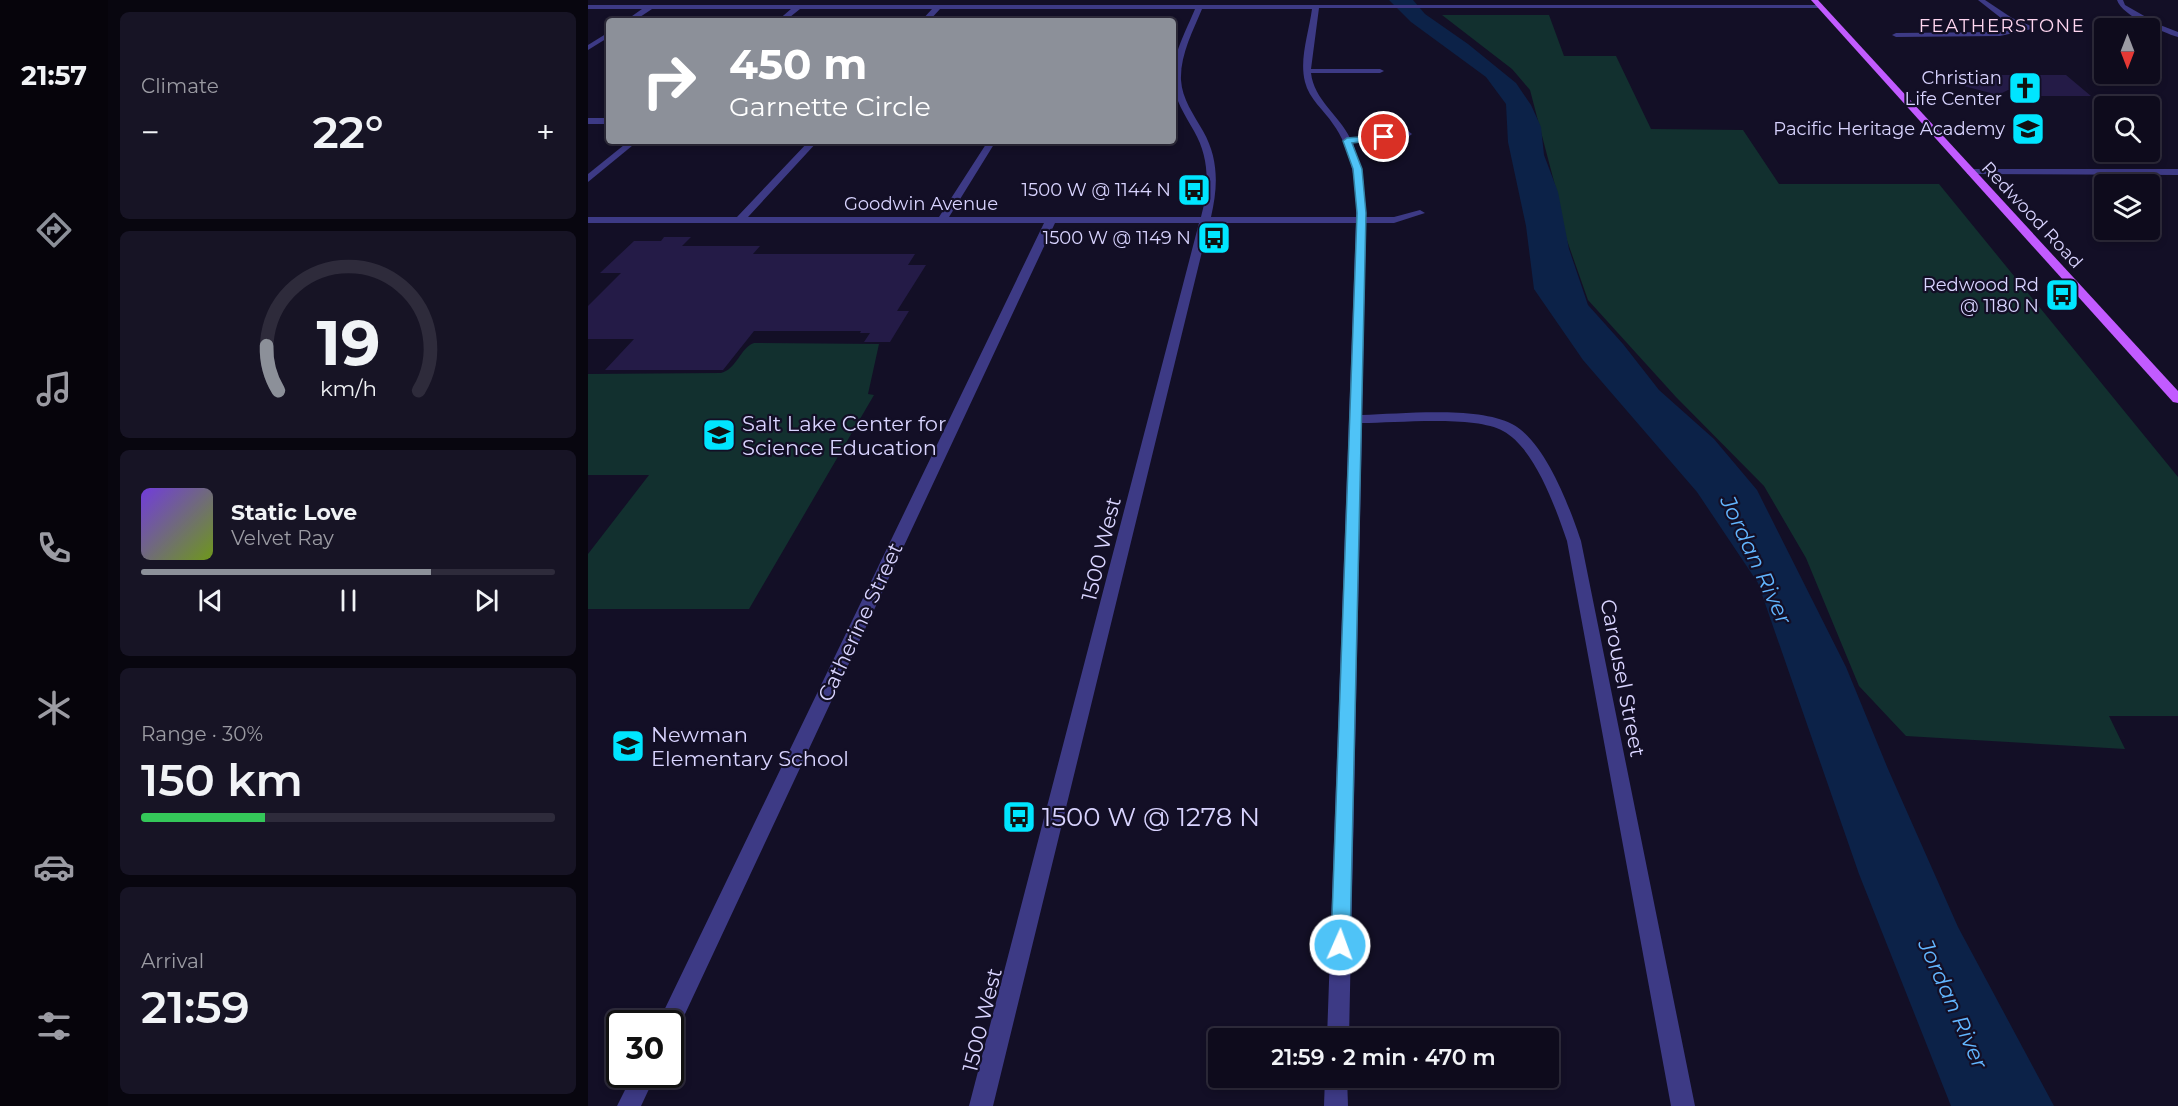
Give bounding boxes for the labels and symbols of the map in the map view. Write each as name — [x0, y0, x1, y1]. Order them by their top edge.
district label: FEATHERSTONE — [1919, 15, 2085, 37]
north arrow — [2094, 18, 2160, 84]
place label: Christian Life Center — [1905, 67, 2002, 110]
church icon: Christian Life Center — [2007, 70, 2043, 106]
pin — [1358, 111, 1409, 162]
school or university icon: Pacific Heritage Academy — [2010, 111, 2046, 147]
place label: Pacific Heritage Academy — [1773, 118, 2005, 140]
street label: Redwood Road — [1977, 157, 2087, 273]
bus stop icon: 1500 W @ 1144 N — [1176, 172, 1212, 208]
place label: 1500 W @ 1144 N — [1022, 179, 1171, 201]
street label: Goodwin Avenue — [844, 193, 998, 215]
bus stop icon: 1500 W @ 1149 N — [1196, 220, 1232, 256]
place label: 1500 W @ 1149 N — [1043, 227, 1191, 249]
place label: Redwood Rd @ 1180 N — [1923, 274, 2039, 317]
bus stop icon: Redwood Rd @ 1180 N — [2044, 277, 2080, 313]
place label: Salt Lake Center for Science Education — [742, 411, 946, 460]
school or university icon: Salt Lake Center for Science Education — [701, 417, 737, 453]
water label: Jordan River — [1714, 490, 1798, 630]
street label: 1500 West — [1076, 494, 1126, 604]
street label: Catherine Street — [812, 539, 908, 705]
street label: Carousel Street — [1595, 597, 1651, 759]
place label: Newman Elementary School — [651, 722, 849, 771]
school or university icon: Newman Elementary School — [610, 728, 646, 764]
bus stop icon: 1500 W @ 1278 N — [1001, 799, 1037, 835]
place label: 1500 W @ 1278 N — [1042, 801, 1260, 833]
position arrow — [1308, 913, 1372, 977]
water label: Jordan River — [1912, 934, 1994, 1074]
street label: 1500 West — [957, 965, 1007, 1075]
speed limit sign: 30 — [606, 1010, 684, 1088]

